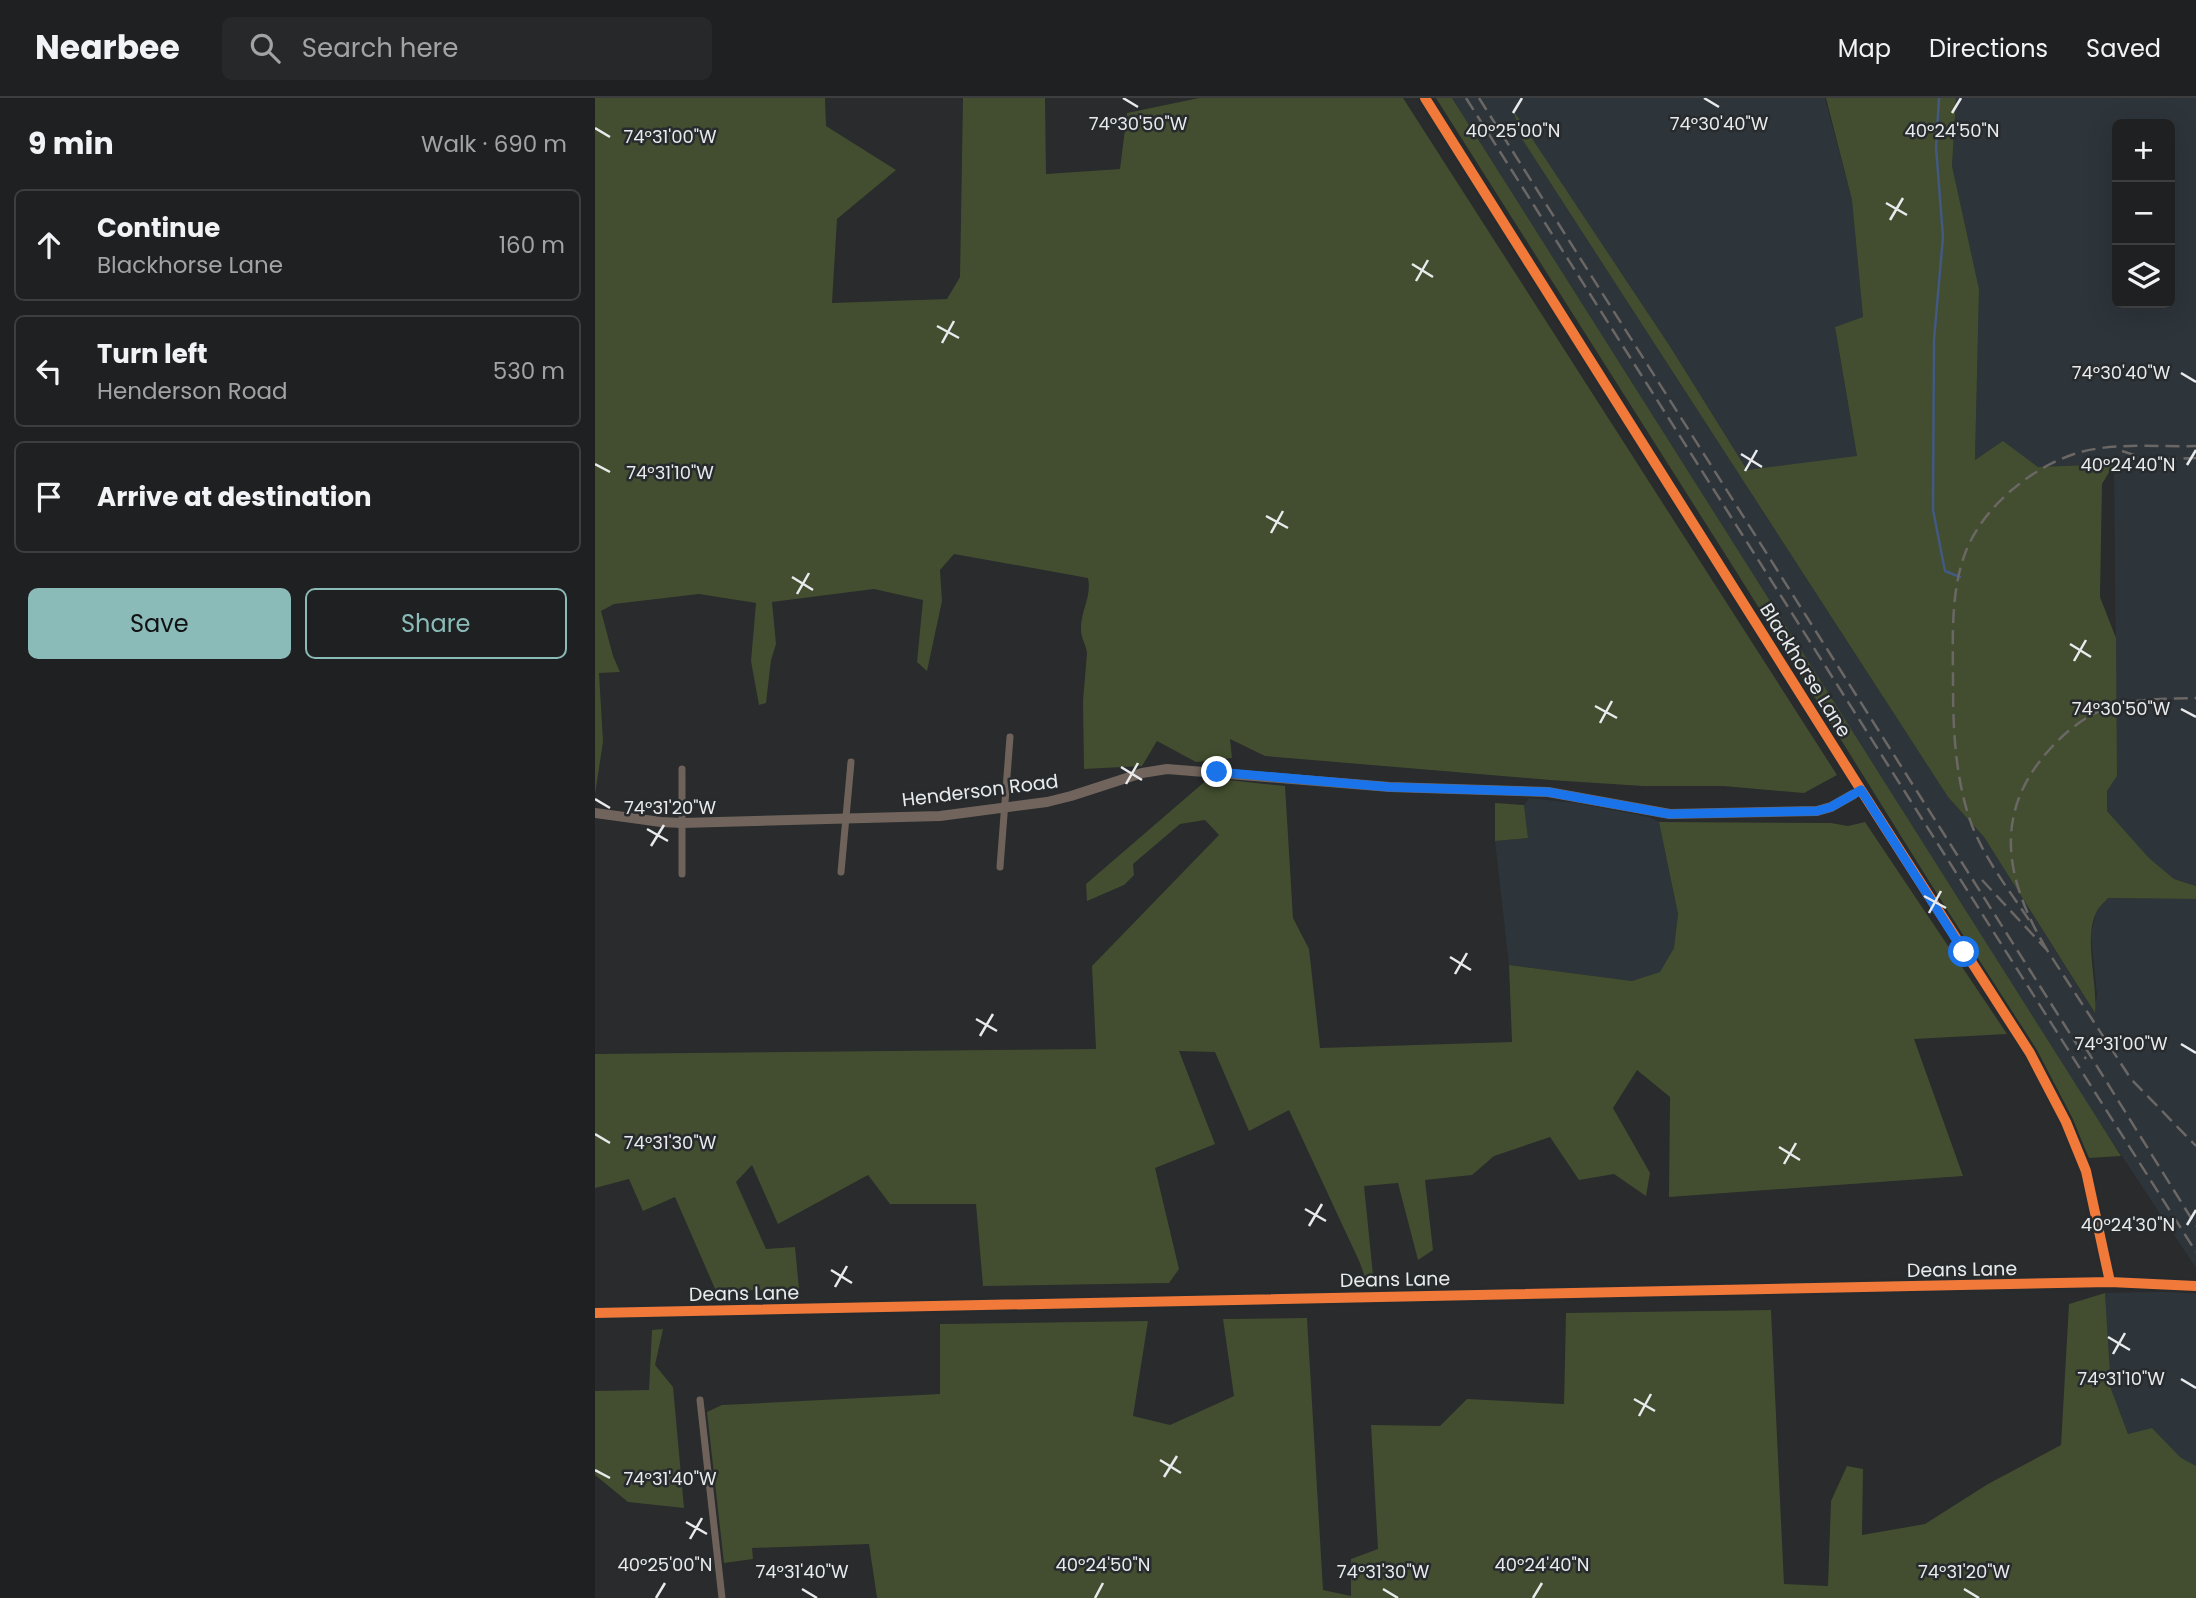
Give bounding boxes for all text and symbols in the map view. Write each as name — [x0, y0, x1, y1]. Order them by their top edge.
search box — [222, 17, 712, 80]
text: Nearbee — [35, 24, 180, 71]
icon: search — [246, 29, 284, 67]
text: Search here — [302, 30, 458, 66]
text: Map — [1838, 32, 1891, 65]
text: Directions — [1929, 32, 2048, 65]
text: Saved — [2086, 32, 2161, 65]
text: 74°30'50"W — [1089, 111, 1188, 136]
text: 74°30'40"W — [1670, 111, 1769, 136]
text: 40°25'00"N — [1465, 118, 1561, 143]
text: 40°24'50"N — [1904, 118, 2000, 143]
map controls — [2112, 119, 2175, 308]
button: + — [2112, 119, 2175, 182]
text: 9 min — [28, 122, 114, 165]
text: 74°31'00"W — [623, 124, 717, 149]
text: Walk · 690 m — [421, 128, 567, 160]
button: − — [2112, 182, 2175, 245]
text: Continue — [97, 210, 220, 246]
icon: ahead — [30, 226, 68, 264]
text: 160 m — [499, 229, 565, 261]
button: layers — [2112, 245, 2175, 308]
text: Blackhorse Lane — [97, 249, 283, 281]
text: Turn left — [97, 336, 208, 372]
icon: left — [30, 352, 68, 390]
text: 530 m — [493, 355, 565, 387]
text: 74°30'40"W — [2072, 360, 2171, 385]
text: Henderson Road — [97, 375, 288, 407]
text: 40°24'40"N — [2080, 452, 2176, 477]
text: 74°31'10"W — [626, 460, 714, 485]
icon: arrive — [30, 478, 68, 516]
text: Arrive at destination — [97, 479, 372, 515]
button: Save — [28, 588, 291, 659]
button: Share — [305, 588, 567, 659]
street label: Blackhorse Lane — [1753, 598, 1858, 743]
text: 74°30'50"W — [2072, 696, 2171, 721]
route end — [1201, 756, 1232, 787]
street label: Henderson Road — [900, 767, 1060, 813]
text: 74°31'20"W — [624, 795, 717, 820]
route start — [1948, 936, 1979, 967]
text: 74°31'00"W — [2074, 1031, 2168, 1056]
text: 74°31'30"W — [624, 1130, 717, 1155]
text: 40°24'30"N — [2081, 1212, 2175, 1237]
street label: Deans Lane — [1907, 1255, 2017, 1284]
street label: Deans Lane — [1340, 1265, 1450, 1294]
street label: Deans Lane — [689, 1279, 799, 1308]
text: 74°31'10"W — [2077, 1366, 2165, 1391]
text: 74°31'40"W — [623, 1466, 717, 1491]
text: 40°25'00"N — [617, 1552, 713, 1577]
text: 40°24'50"N — [1055, 1552, 1151, 1577]
text: 40°24'40"N — [1494, 1552, 1590, 1577]
text: 74°31'40"W — [755, 1559, 849, 1584]
text: 74°31'30"W — [1337, 1559, 1430, 1584]
text: 74°31'20"W — [1918, 1559, 2011, 1584]

